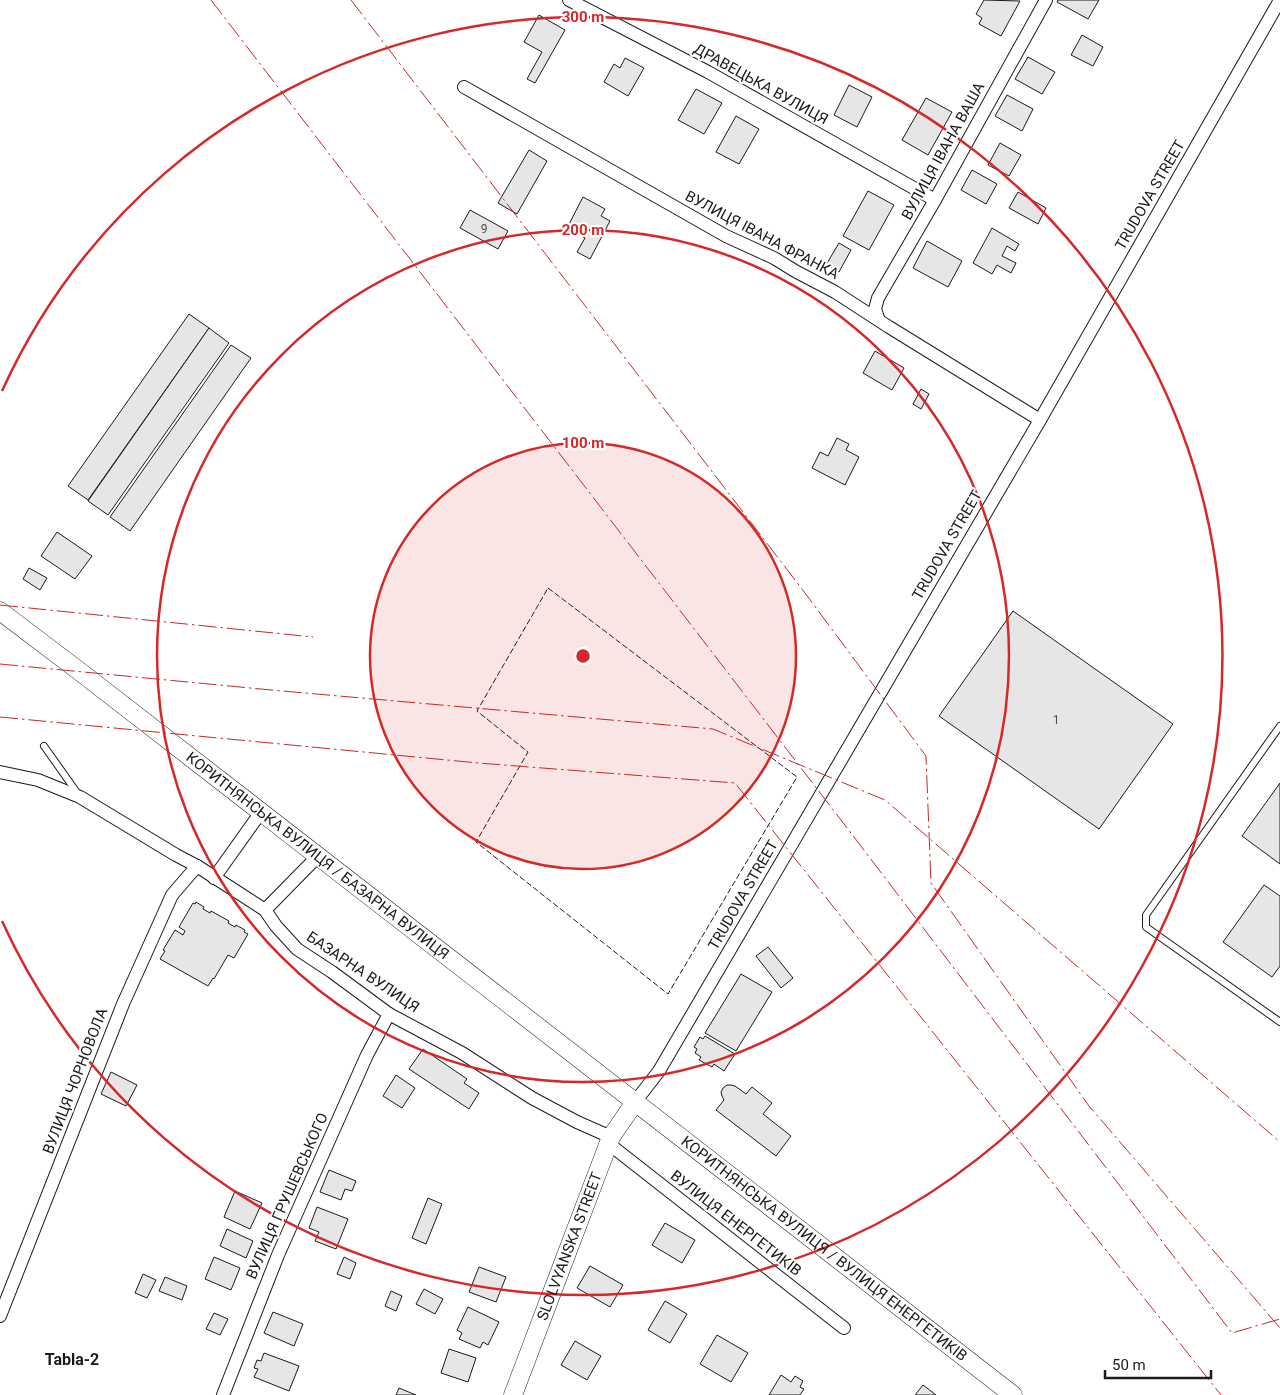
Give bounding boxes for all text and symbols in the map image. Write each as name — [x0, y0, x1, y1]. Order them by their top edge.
text: 300 m — [562, 8, 604, 26]
street label: ДРАВЕЦЬКА ВУЛИЦЯ — [691, 40, 831, 128]
street label: ВУЛИЦЯ ІВАНА ВАША — [898, 79, 988, 223]
street label: TRUDOVA STREET — [1111, 137, 1189, 253]
street label: ВУЛИЦЯ ІВАНА ФРАНКА — [682, 187, 842, 283]
text: 200 m — [562, 221, 604, 239]
house number: 9 — [481, 222, 487, 236]
text: 100 m — [562, 434, 604, 452]
street label: TRUDOVA STREET — [908, 487, 986, 603]
centre of rings — [574, 647, 592, 665]
house number: 1 — [1053, 713, 1059, 727]
street label: КОРИТНЯНСЬКА ВУЛИЦЯ / БАЗАРНА ВУЛИЦЯ — [182, 748, 453, 963]
street label: TRUDOVA STREET — [704, 837, 782, 953]
street label: БАЗАРНА ВУЛИЦЯ — [303, 928, 423, 1016]
street label: ВУЛИЦЯ ЧОРНОВОЛА — [39, 1005, 111, 1157]
street label: ВУЛИЦЯ ГРУШЕВСЬКОГО — [242, 1110, 332, 1282]
street label: КОРИТНЯНСЬКА ВУЛИЦЯ / ВУЛИЦЯ ЕНЕРГЕТИКІВ — [678, 1132, 971, 1365]
street label: ВУЛИЦЯ ЕНЕРГЕТИКІВ — [667, 1166, 805, 1280]
street label: SLOLVYANSKA STREET — [533, 1170, 606, 1323]
scale bar — [1105, 1348, 1211, 1380]
district label: Tabla-2 — [45, 1350, 99, 1369]
text: 50 m — [1112, 1356, 1146, 1374]

